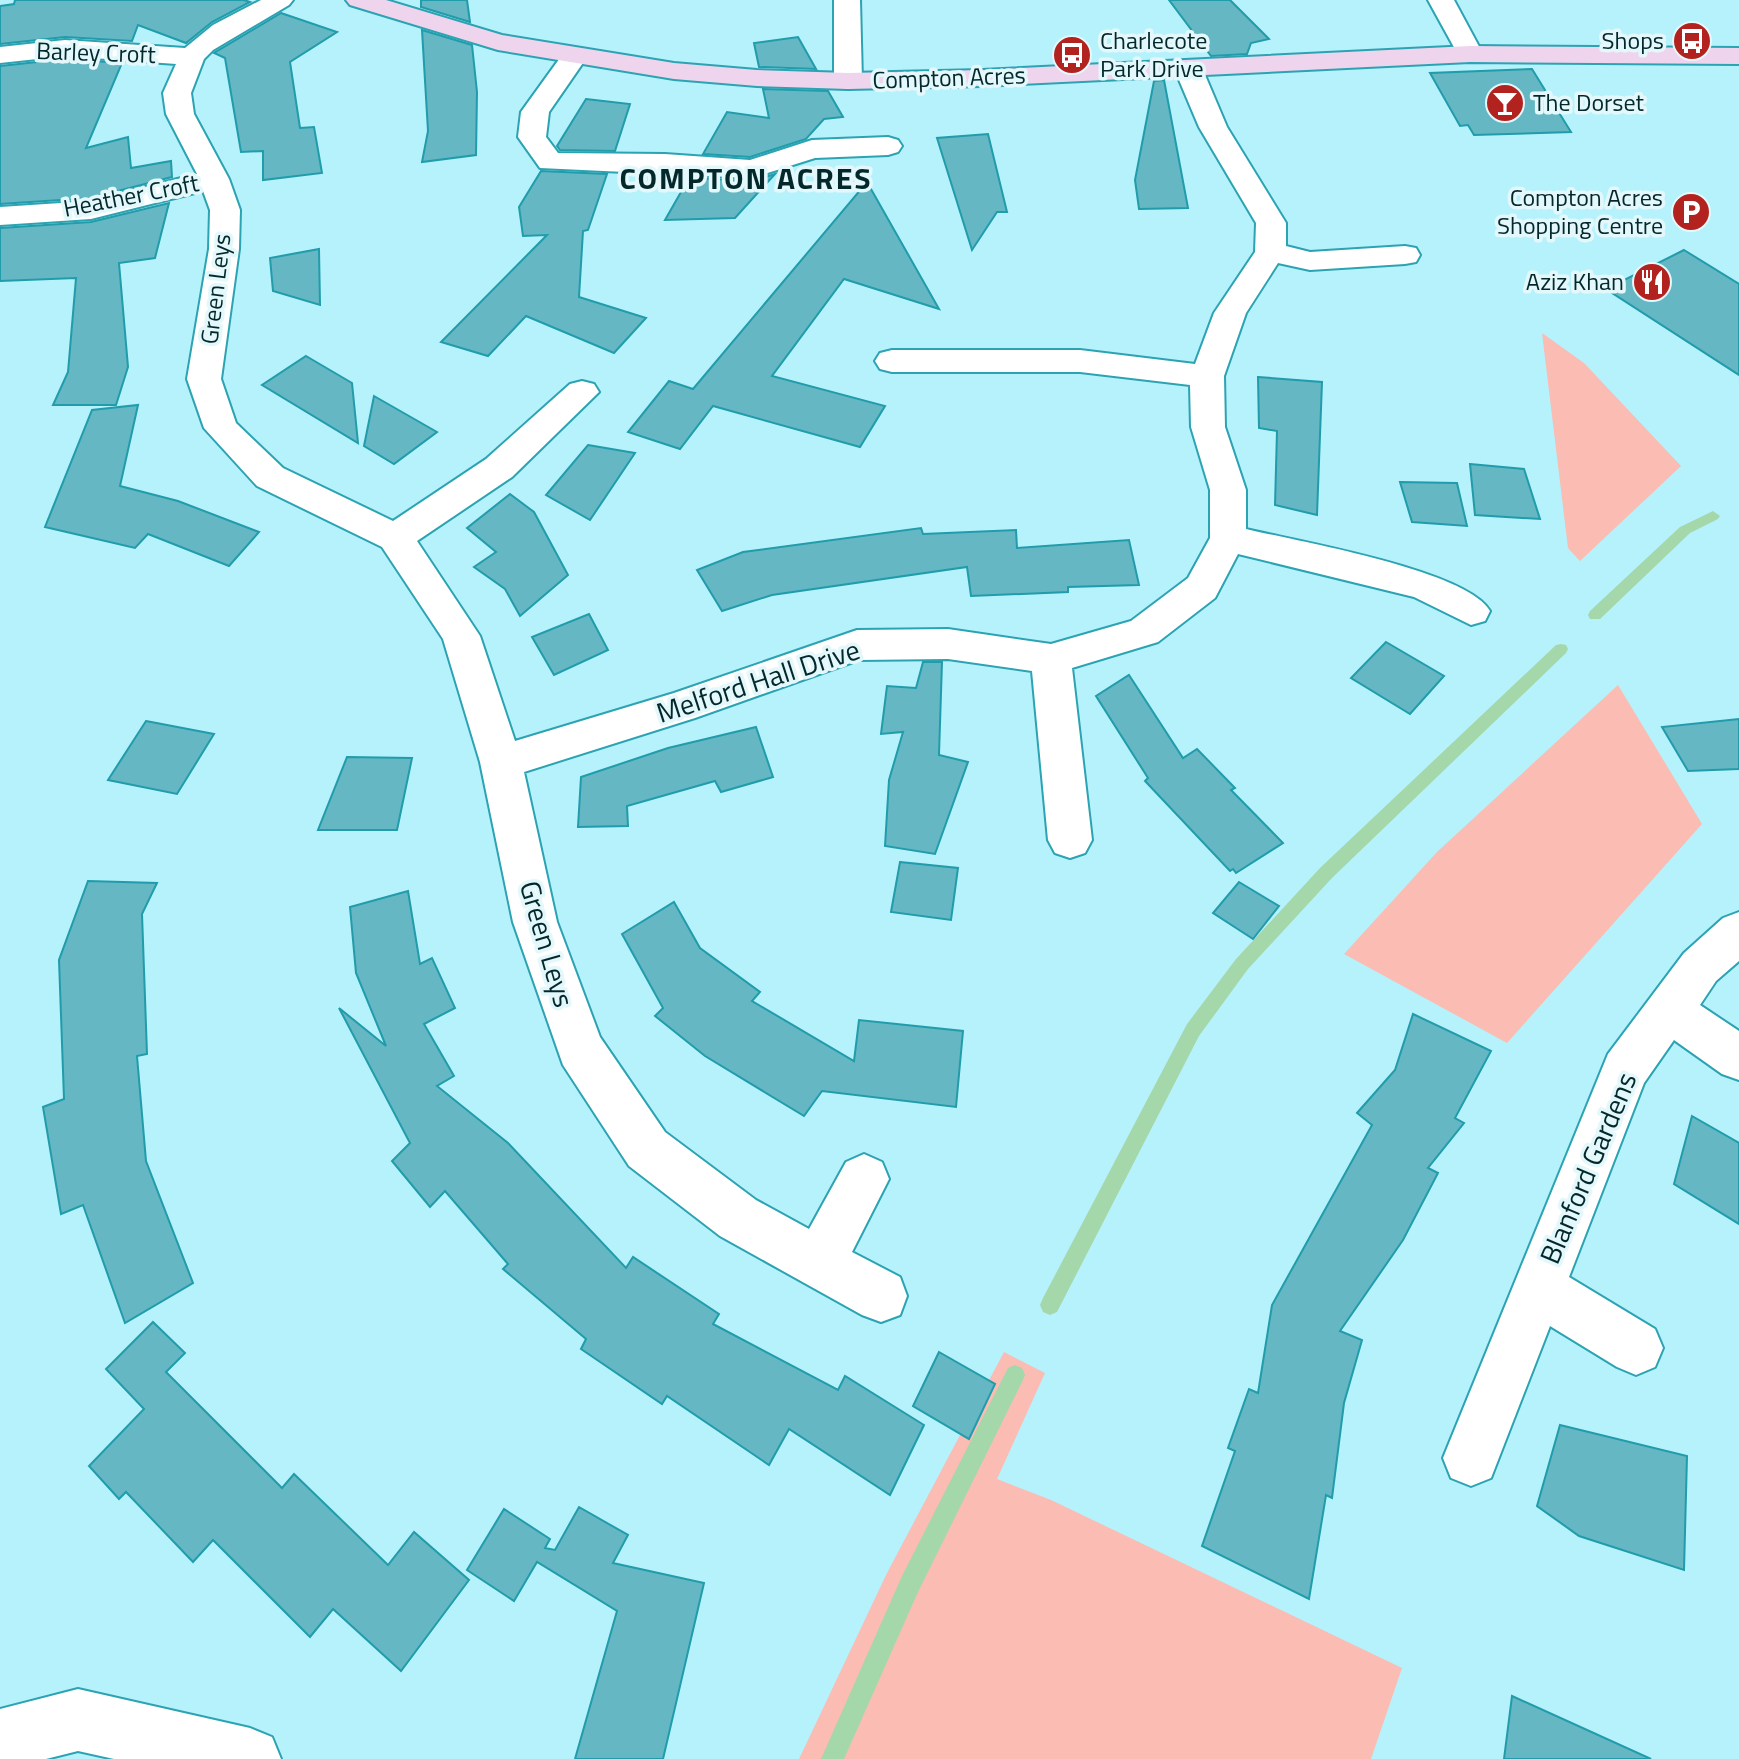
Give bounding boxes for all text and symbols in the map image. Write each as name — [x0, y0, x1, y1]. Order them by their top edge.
bus stop icon: Shops — [1671, 20, 1713, 62]
place label: Charlecote Park Drive — [1100, 22, 1207, 86]
place label: Shops — [1602, 22, 1664, 58]
street label: Barley Croft — [36, 32, 157, 72]
bus stop icon: Charlecote Park Drive — [1051, 34, 1093, 76]
street label: Compton Acres — [872, 56, 1026, 98]
bar icon: The Dorset — [1484, 82, 1526, 124]
place label: The Dorset — [1533, 84, 1645, 120]
district label: COMPTON ACRES — [619, 155, 873, 201]
street label: Heather Croft — [60, 164, 202, 226]
place label: Compton Acres Shopping Centre — [1497, 179, 1663, 243]
parking icon: Compton Acres Shopping Centre — [1670, 191, 1712, 233]
street label: Green Leys — [190, 232, 240, 346]
restaurant icon: Aziz Khan — [1631, 261, 1673, 303]
place label: Aziz Khan — [1526, 263, 1624, 299]
street label: Melford Hall Drive — [651, 627, 865, 734]
street label: Green Leys — [509, 876, 586, 1012]
street label: Blanford Gardens — [1528, 1065, 1647, 1270]

